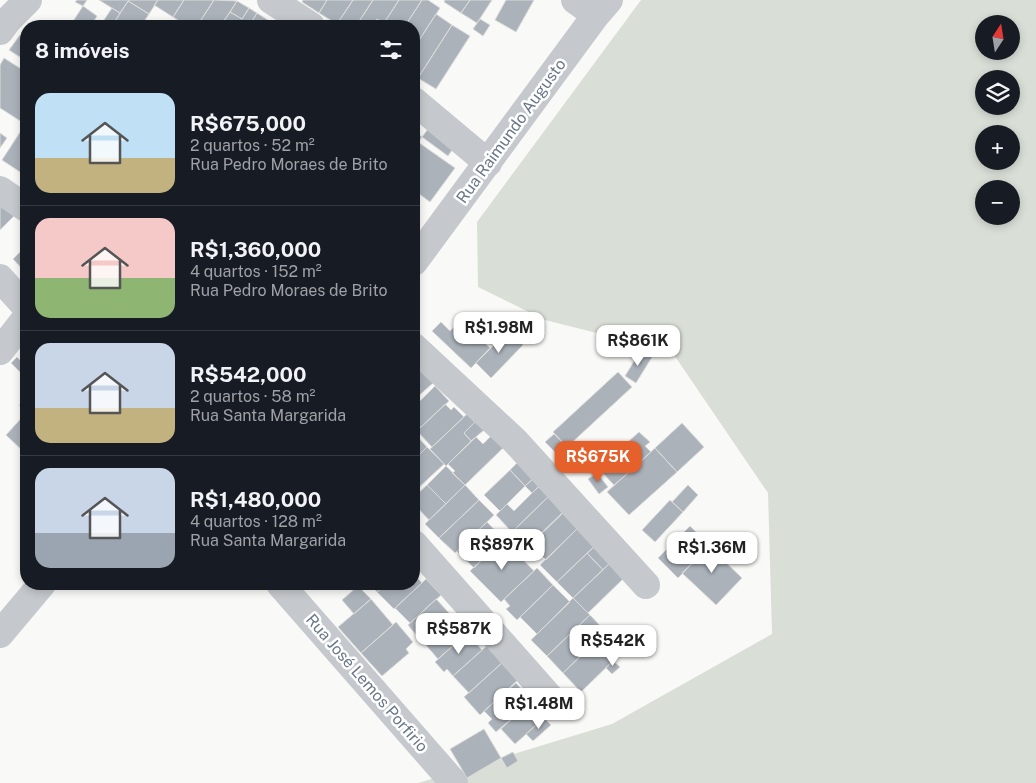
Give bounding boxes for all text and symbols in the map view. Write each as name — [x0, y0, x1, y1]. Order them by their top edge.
north arrow — [975, 15, 1020, 60]
map controls — [975, 15, 1020, 225]
icon: filters — [377, 36, 405, 64]
text: 8 imóveis — [35, 38, 129, 63]
street label: Rua Raimundo Augusto — [452, 55, 570, 207]
button: layers — [975, 70, 1020, 115]
text: R$675,000 — [190, 111, 306, 136]
icon: home — [75, 113, 135, 173]
button: + — [975, 125, 1020, 170]
text: 2 quartos · 52 m² — [190, 136, 315, 155]
text: Rua Pedro Moraes de Brito — [190, 155, 387, 174]
button: − — [975, 180, 1020, 225]
text: R$1,360,000 — [190, 237, 321, 262]
icon: home — [75, 238, 135, 298]
text: 4 quartos · 152 m² — [190, 262, 322, 281]
text: Rua Pedro Moraes de Brito — [190, 281, 387, 300]
pin: R$1.98M — [453, 312, 545, 354]
text: R$1.98M — [464, 318, 534, 337]
pin: R$861K — [597, 324, 679, 367]
text: R$861K — [607, 331, 669, 350]
text: R$542,000 — [190, 362, 306, 387]
icon: home — [75, 363, 135, 423]
text: 2 quartos · 58 m² — [190, 387, 316, 406]
text: Rua Santa Margarida — [190, 406, 346, 425]
pin: R$675K — [557, 440, 639, 483]
text: R$675K — [566, 447, 630, 466]
text: R$1,480,000 — [190, 487, 321, 512]
icon: home — [75, 488, 135, 548]
text: 4 quartos · 128 m² — [190, 512, 322, 531]
pin: R$897K — [461, 528, 543, 571]
text: Rua Santa Margarida — [190, 531, 346, 550]
pin: R$1.36M — [666, 532, 758, 574]
text: R$897K — [470, 535, 534, 554]
text: R$1.36M — [677, 538, 747, 557]
street label: Rua José Lemos Porfirio — [302, 610, 432, 756]
pin: R$587K — [418, 612, 500, 655]
text: R$587K — [427, 619, 491, 638]
pin: R$542K — [572, 624, 654, 667]
text: R$542K — [581, 631, 645, 650]
pin: R$1.48M — [493, 688, 585, 730]
text: R$1.48M — [504, 694, 574, 713]

